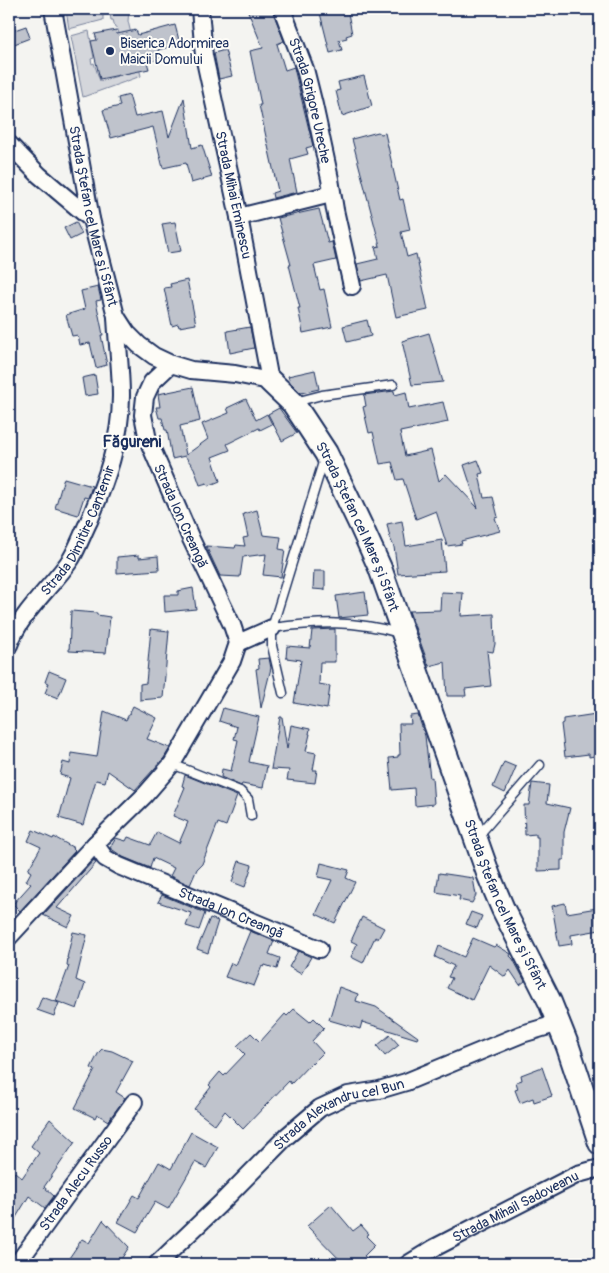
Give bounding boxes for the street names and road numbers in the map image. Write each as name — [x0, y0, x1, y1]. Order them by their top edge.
street label: Strada Grigore Ureche — [285, 35, 334, 165]
street label: Strada Ștefan cel Mare și Sfânt — [65, 124, 121, 309]
street label: Strada Mihai Eminescu — [212, 130, 255, 261]
street label: Strada Ștefan cel Mare și Sfânt — [312, 439, 403, 614]
street label: Strada Ion Creangă — [150, 461, 211, 571]
street label: Strada Dimitire Cantemir — [37, 463, 118, 599]
street label: Strada Ștefan cel Mare și Sfânt — [461, 817, 550, 993]
street label: Strada Ion Creangă — [176, 884, 286, 943]
street label: Strada Alexandru cel Bun — [270, 1075, 406, 1154]
street label: Strada Alecu Russo — [36, 1132, 116, 1234]
street label: Strada Mihail Sadoveanu — [450, 1167, 581, 1246]

